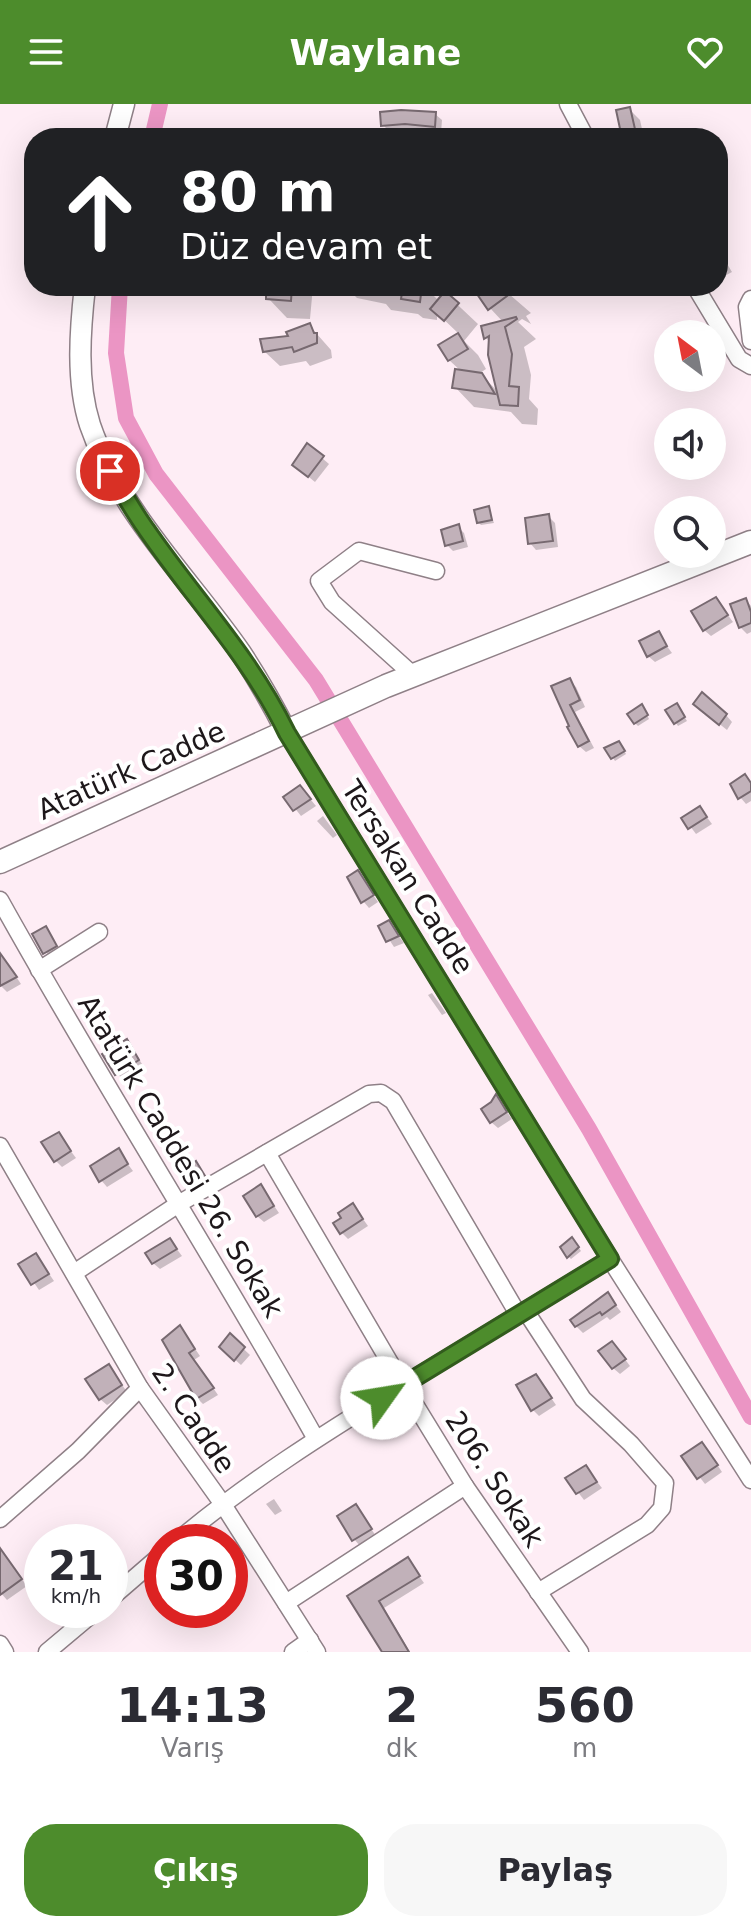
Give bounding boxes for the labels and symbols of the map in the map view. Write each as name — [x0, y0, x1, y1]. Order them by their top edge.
north arrow — [654, 320, 726, 392]
pin — [76, 437, 144, 505]
street label: Atatürk Cadde — [32, 714, 230, 827]
street label: Tersakan Cadde — [334, 774, 480, 980]
street label: Atatürk Caddesi 26. Sokak — [71, 989, 290, 1324]
position arrow — [340, 1356, 424, 1440]
street label: 2. Cadde — [145, 1357, 242, 1479]
street label: 206. Sokak — [438, 1405, 551, 1554]
speed limit sign: 30 — [144, 1524, 248, 1628]

